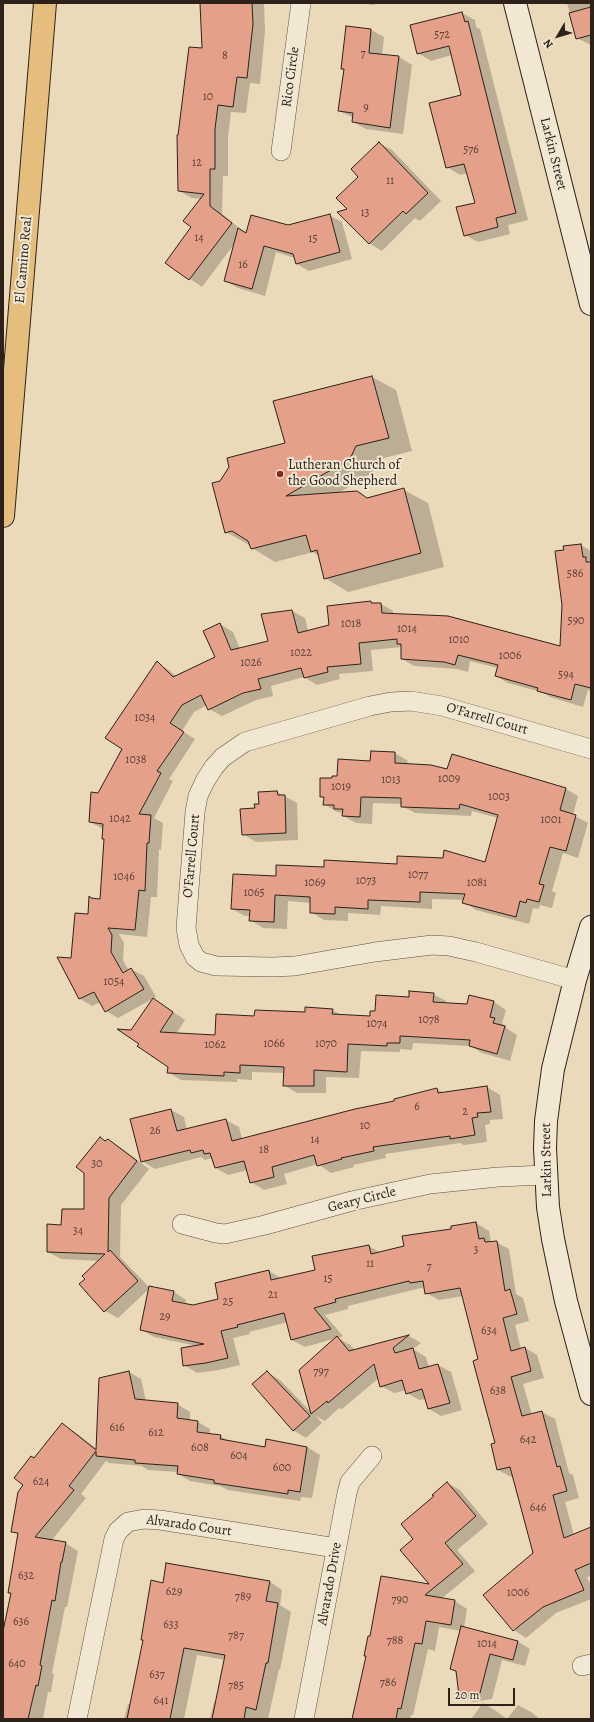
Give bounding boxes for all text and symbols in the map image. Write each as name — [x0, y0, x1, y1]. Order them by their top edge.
north arrow — [538, 16, 578, 56]
house number: 572 — [434, 28, 450, 42]
text: N — [540, 36, 557, 51]
street label: Rico Circle — [278, 46, 304, 108]
house number: 7 — [360, 47, 366, 61]
house number: 8 — [222, 49, 228, 63]
house number: 10 — [203, 90, 213, 104]
house number: 9 — [363, 101, 369, 115]
street label: Larkin Street — [536, 116, 570, 192]
house number: 576 — [463, 143, 479, 157]
house number: 12 — [192, 156, 202, 170]
house number: 11 — [386, 174, 394, 188]
house number: 13 — [360, 206, 370, 220]
street label: El Camino Real — [12, 216, 36, 304]
house number: 14 — [194, 231, 204, 245]
house number: 15 — [308, 232, 318, 246]
house number: 16 — [238, 258, 248, 272]
place label: Lutheran Church of the Good Shepherd — [288, 458, 400, 490]
marker: Lutheran Church of the Good Shepherd — [275, 469, 285, 479]
house number: 586 — [567, 567, 583, 581]
house number: 590 — [567, 614, 585, 628]
house number: 1018 — [341, 617, 361, 631]
house number: 1014 — [397, 622, 417, 636]
house number: 1010 — [449, 633, 469, 647]
house number: 1022 — [290, 646, 312, 660]
house number: 1006 — [499, 649, 521, 663]
house number: 1026 — [240, 656, 262, 670]
house number: 594 — [558, 668, 574, 682]
street label: O'Farrell Court — [444, 699, 530, 739]
house number: 1034 — [135, 711, 155, 725]
house number: 1038 — [125, 753, 147, 767]
house number: 1009 — [438, 772, 460, 786]
house number: 1013 — [381, 773, 401, 787]
house number: 1019 — [331, 780, 351, 794]
house number: 1003 — [488, 790, 510, 804]
house number: 1042 — [109, 812, 131, 826]
street label: O'Farrell Court — [180, 813, 204, 899]
house number: 1001 — [541, 813, 561, 827]
house number: 1077 — [408, 868, 428, 882]
house number: 1046 — [113, 870, 135, 884]
house number: 1073 — [356, 874, 376, 888]
house number: 1069 — [304, 876, 326, 890]
house number: 1081 — [467, 876, 487, 890]
house number: 1065 — [243, 886, 265, 900]
house number: 1054 — [103, 975, 125, 989]
house number: 1078 — [418, 1013, 440, 1027]
house number: 1074 — [367, 1017, 387, 1031]
house number: 1066 — [263, 1037, 285, 1051]
house number: 1070 — [315, 1037, 337, 1051]
house number: 1062 — [204, 1038, 226, 1052]
house number: 6 — [414, 1100, 420, 1114]
house number: 2 — [462, 1105, 468, 1119]
house number: 10 — [360, 1119, 370, 1133]
street label: Larkin Street — [538, 1122, 556, 1198]
house number: 26 — [149, 1124, 161, 1138]
house number: 14 — [310, 1133, 320, 1147]
house number: 18 — [259, 1143, 269, 1157]
house number: 30 — [91, 1157, 103, 1171]
street label: Geary Circle — [326, 1183, 398, 1217]
house number: 34 — [73, 1224, 83, 1238]
house number: 3 — [474, 1243, 478, 1257]
house number: 11 — [366, 1257, 374, 1271]
house number: 7 — [426, 1260, 432, 1274]
house number: 15 — [323, 1272, 333, 1286]
house number: 21 — [268, 1288, 278, 1302]
house number: 25 — [223, 1295, 233, 1309]
house number: 29 — [159, 1310, 171, 1324]
house number: 634 — [481, 1324, 497, 1338]
house number: 797 — [313, 1365, 329, 1379]
house number: 638 — [490, 1384, 506, 1398]
house number: 616 — [109, 1421, 125, 1435]
house number: 612 — [148, 1426, 164, 1440]
house number: 642 — [520, 1433, 536, 1447]
house number: 608 — [191, 1441, 209, 1455]
house number: 604 — [230, 1449, 248, 1463]
house number: 600 — [273, 1461, 291, 1475]
house number: 624 — [33, 1475, 49, 1489]
house number: 646 — [530, 1501, 546, 1515]
street label: Alvarado Court — [145, 1512, 233, 1540]
street label: Alvarado Drive — [314, 1541, 346, 1627]
house number: 632 — [18, 1569, 34, 1583]
house number: 629 — [166, 1585, 182, 1599]
house number: 1006 — [507, 1586, 529, 1600]
house number: 789 — [235, 1590, 251, 1604]
house number: 790 — [392, 1593, 408, 1607]
house number: 636 — [13, 1615, 29, 1629]
house number: 633 — [163, 1618, 179, 1632]
house number: 787 — [228, 1629, 244, 1643]
house number: 788 — [387, 1634, 403, 1648]
house number: 1014 — [477, 1637, 497, 1651]
house number: 640 — [8, 1657, 26, 1671]
house number: 637 — [149, 1668, 165, 1682]
house number: 786 — [380, 1676, 396, 1690]
house number: 785 — [228, 1679, 244, 1693]
scale bar — [450, 1680, 517, 1706]
text: 20 m — [455, 1687, 479, 1703]
house number: 641 — [153, 1694, 169, 1708]

